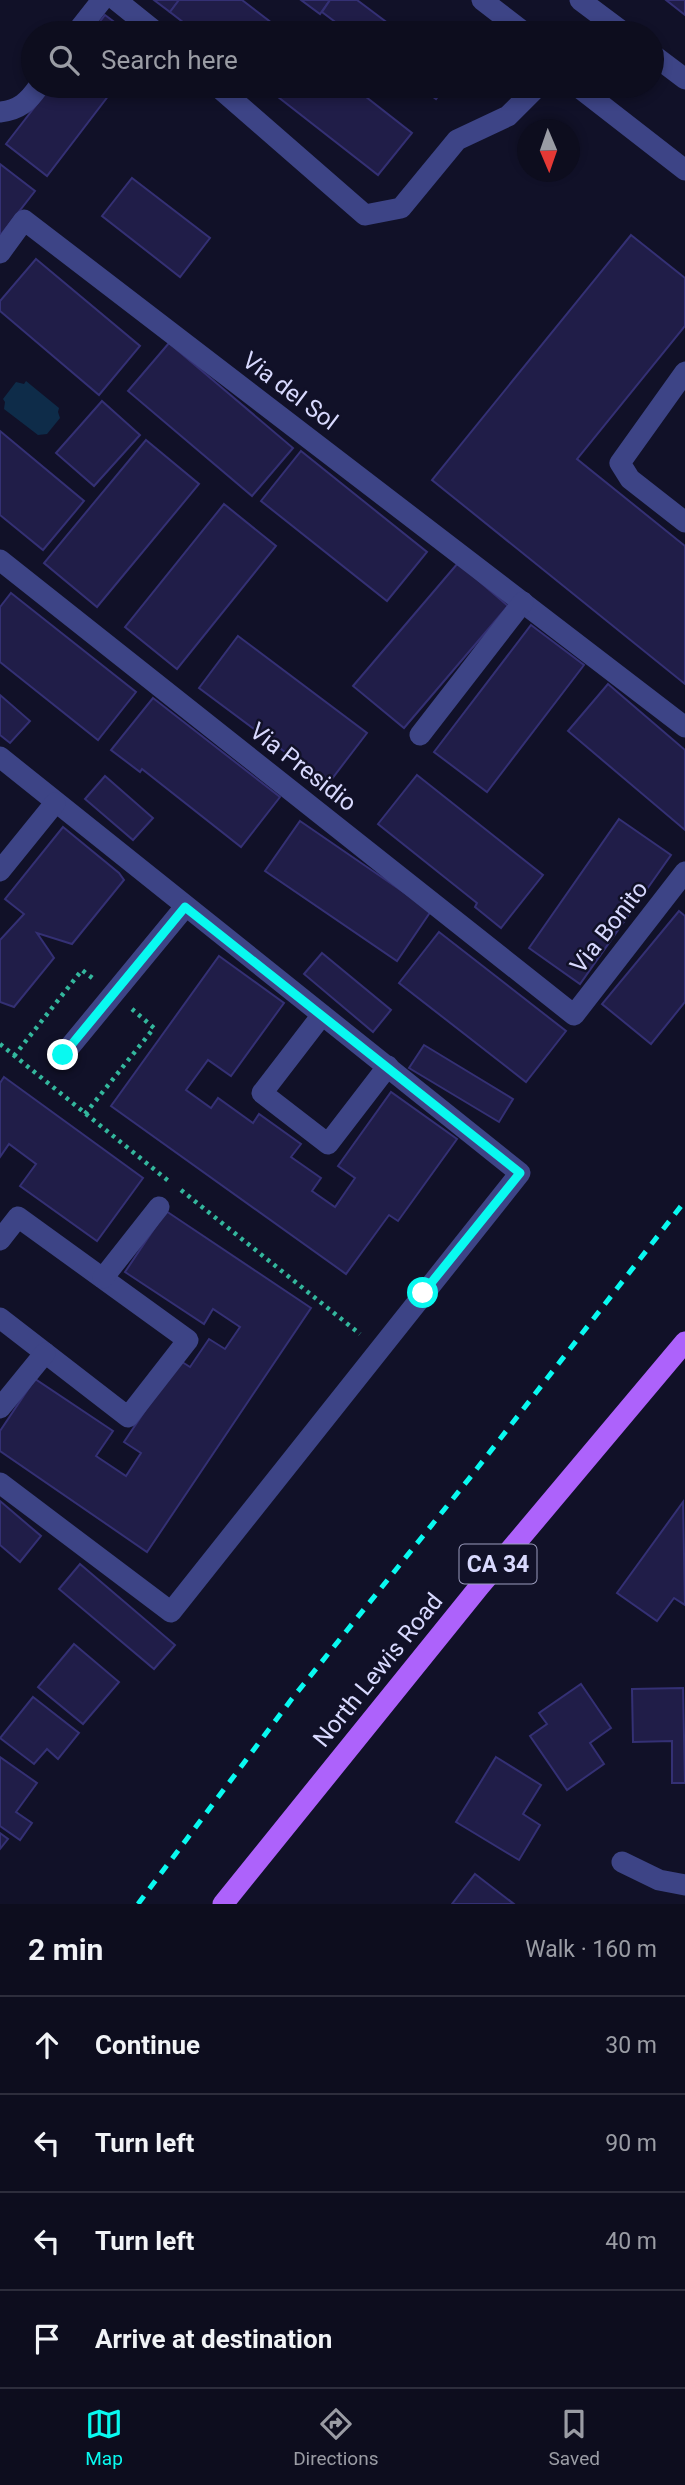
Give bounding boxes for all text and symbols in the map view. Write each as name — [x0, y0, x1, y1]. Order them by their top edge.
search box — [21, 21, 664, 98]
icon: search — [45, 41, 83, 79]
text: Search here — [101, 45, 238, 75]
north arrow — [517, 119, 580, 182]
street label: Via del Sol — [237, 346, 343, 436]
street label: Via Presidio — [244, 717, 362, 817]
street label: Via Bonito — [564, 875, 654, 979]
route end — [47, 1039, 78, 1070]
route start — [407, 1277, 438, 1308]
road number: CA 34 — [460, 1544, 536, 1583]
street label: North Lewis Road — [307, 1588, 449, 1752]
text: 2 min — [28, 1932, 103, 1967]
text: Walk · 160 m — [525, 1936, 657, 1963]
icon: ahead — [28, 2026, 66, 2064]
text: Continue — [95, 2030, 200, 2060]
text: 30 m — [605, 2032, 657, 2059]
icon: left — [28, 2124, 66, 2162]
text: Turn left — [95, 2128, 194, 2158]
text: 90 m — [605, 2130, 657, 2157]
icon: left — [28, 2222, 66, 2260]
text: Turn left — [95, 2226, 194, 2256]
text: 40 m — [605, 2228, 657, 2255]
icon: arrive — [28, 2320, 66, 2358]
text: Arrive at destination — [95, 2324, 332, 2354]
tab: Map — [85, 2405, 123, 2470]
tab: Directions — [293, 2405, 378, 2470]
tab: Saved — [549, 2405, 600, 2470]

